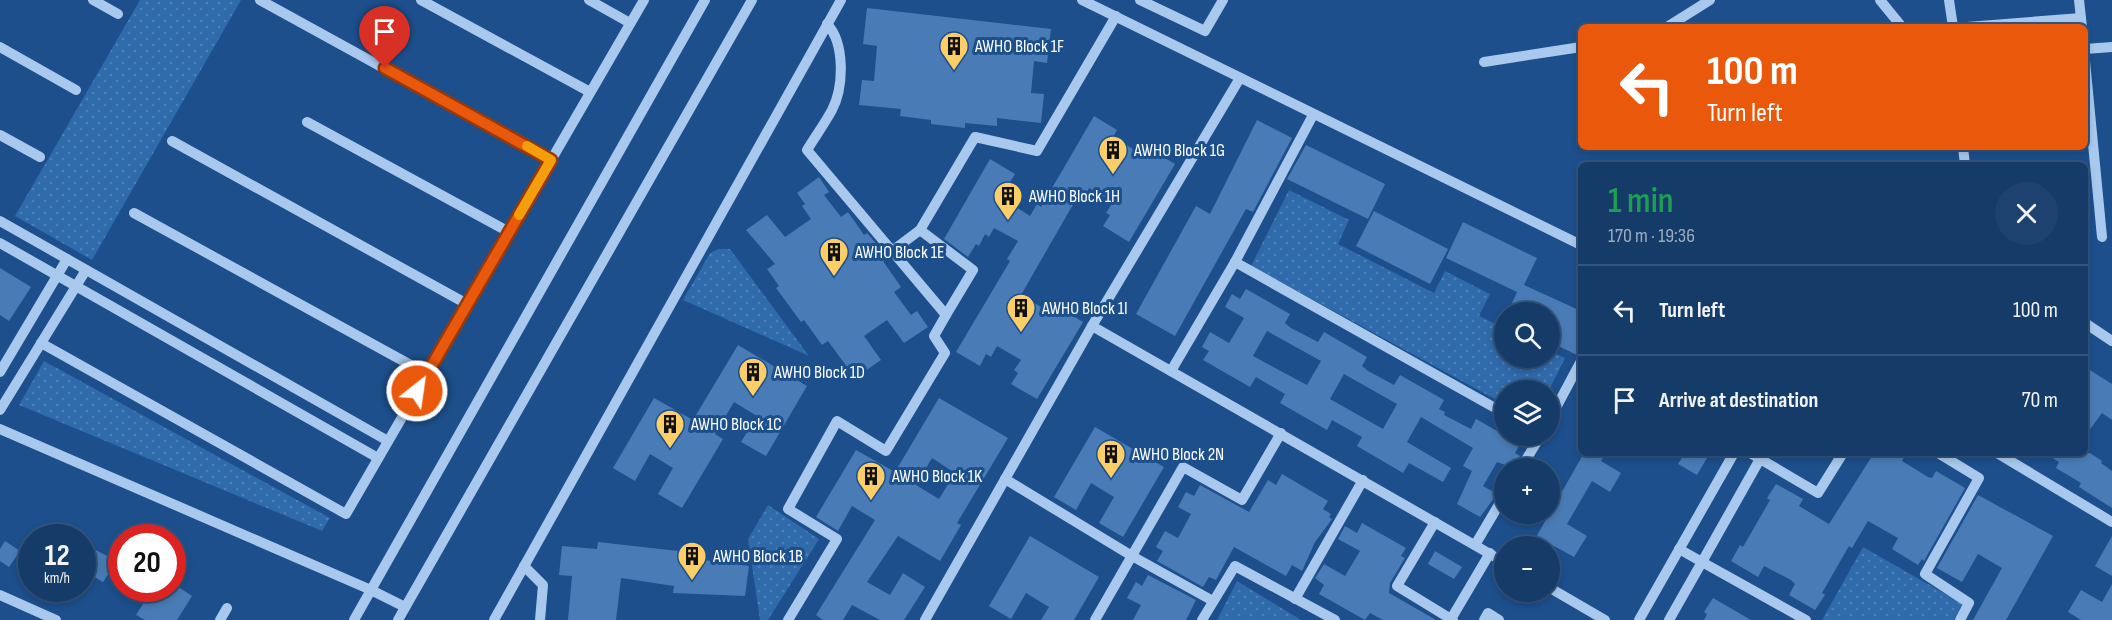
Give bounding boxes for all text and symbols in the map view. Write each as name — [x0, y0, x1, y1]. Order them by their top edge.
pin — [359, 6, 410, 68]
icon: arrive — [368, 15, 401, 48]
building icon: AWHO Block 1F — [938, 30, 970, 72]
place label: AWHO Block 1F — [974, 36, 1064, 57]
text: 100 m — [1707, 46, 1798, 97]
icon: left — [1608, 48, 1686, 126]
text: Turn left — [1707, 97, 1783, 129]
building icon: AWHO Block 1G — [1097, 134, 1129, 176]
place label: AWHO Block 1G — [1133, 140, 1225, 161]
building icon: AWHO Block 1H — [992, 180, 1024, 222]
text: 1 min — [1608, 180, 1673, 223]
button: close — [1995, 182, 2058, 245]
place label: AWHO Block 1H — [1028, 186, 1120, 207]
text: 170 m · 19:36 — [1608, 224, 1695, 248]
building icon: AWHO Block 1E — [818, 236, 850, 278]
place label: AWHO Block 1E — [854, 242, 945, 263]
building icon: AWHO Block 1I — [1005, 292, 1037, 334]
icon: left — [1608, 294, 1641, 327]
text: Turn left — [1659, 297, 1725, 324]
text: 100 m — [2013, 297, 2058, 324]
place label: AWHO Block 1I — [1041, 298, 1128, 319]
map controls — [1494, 302, 1560, 602]
button: search — [1494, 302, 1560, 368]
building icon: AWHO Block 1D — [737, 356, 769, 398]
position arrow — [385, 359, 449, 423]
place label: AWHO Block 1D — [773, 362, 865, 383]
button: layers — [1494, 380, 1560, 446]
icon: arrive — [1608, 384, 1641, 417]
text: Arrive at destination — [1659, 387, 1818, 414]
text: 70 m — [2022, 387, 2058, 414]
building icon: AWHO Block 1C — [654, 408, 686, 450]
place label: AWHO Block 1C — [690, 414, 782, 435]
building icon: AWHO Block 2N — [1095, 438, 1127, 480]
place label: AWHO Block 2N — [1131, 444, 1224, 465]
button: + — [1494, 458, 1560, 524]
building icon: AWHO Block 1K — [855, 460, 887, 502]
place label: AWHO Block 1K — [891, 466, 983, 487]
speed limit sign: 20 — [108, 524, 186, 602]
button: − — [1494, 536, 1560, 602]
text: 12 — [44, 538, 70, 574]
building icon: AWHO Block 1B — [676, 540, 708, 582]
place label: AWHO Block 1B — [712, 546, 803, 567]
text: km/h — [44, 569, 70, 588]

